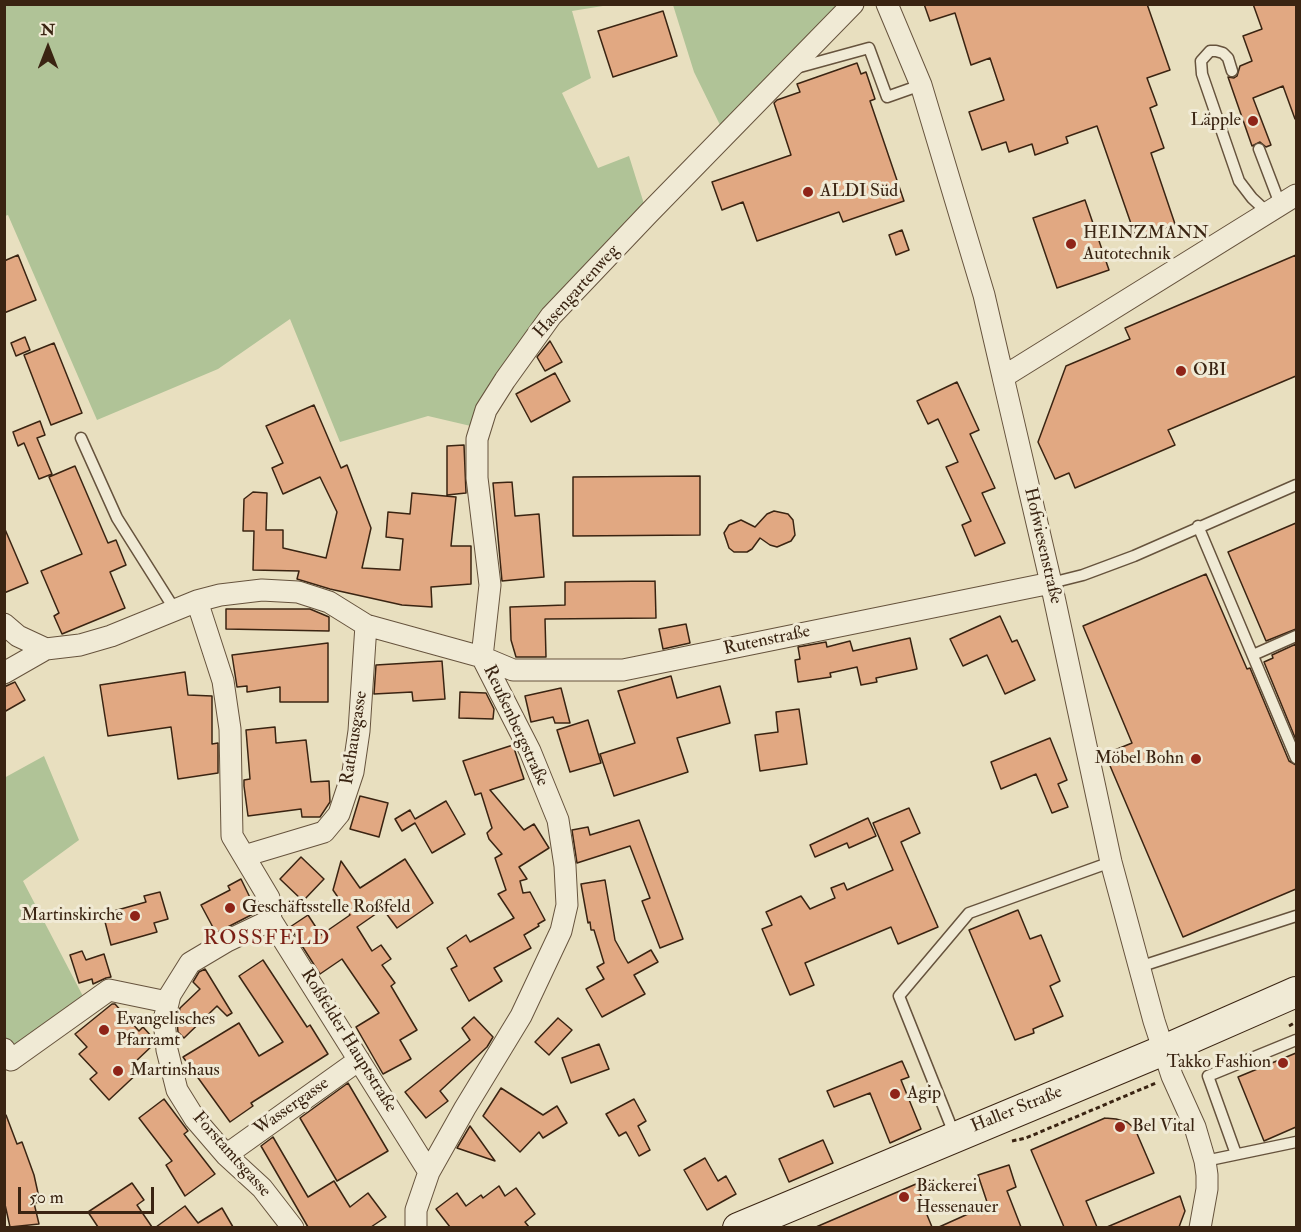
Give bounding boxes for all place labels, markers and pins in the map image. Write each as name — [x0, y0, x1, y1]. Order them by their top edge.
place label: Läpple — [1190, 110, 1241, 132]
marker: Läpple — [1246, 114, 1260, 128]
place label: ALDI Süd — [820, 181, 898, 203]
marker: ALDI Süd — [801, 185, 815, 199]
place label: HEINZMANN Autotechnik — [1083, 223, 1209, 266]
marker: HEINZMANN Autotechnik — [1064, 237, 1078, 251]
place label: OBI — [1193, 360, 1227, 382]
marker: OBI — [1174, 364, 1188, 378]
place label: Möbel Bohn — [1094, 748, 1184, 770]
marker: Möbel Bohn — [1189, 752, 1203, 766]
place label: Geschäftsstelle Roßfeld — [242, 897, 410, 919]
marker: Geschäftsstelle Roßfeld — [223, 901, 237, 915]
place label: Martinskirche — [21, 905, 123, 927]
marker: Martinskirche — [128, 909, 142, 923]
place label: Evangelisches Pfarramt — [116, 1009, 215, 1052]
marker: Evangelisches Pfarramt — [97, 1023, 111, 1037]
place label: Takko Fashion — [1167, 1052, 1271, 1074]
marker: Takko Fashion — [1276, 1056, 1290, 1070]
place label: Martinshaus — [130, 1060, 220, 1082]
marker: Martinshaus — [111, 1064, 125, 1078]
place label: Agip — [907, 1083, 941, 1105]
marker: Agip — [888, 1087, 902, 1101]
place label: Bel Vital — [1132, 1116, 1195, 1138]
marker: Bel Vital — [1113, 1120, 1127, 1134]
place label: Bäckerei Hessenauer — [916, 1176, 998, 1218]
marker: Bäckerei Hessenauer — [897, 1190, 911, 1204]

